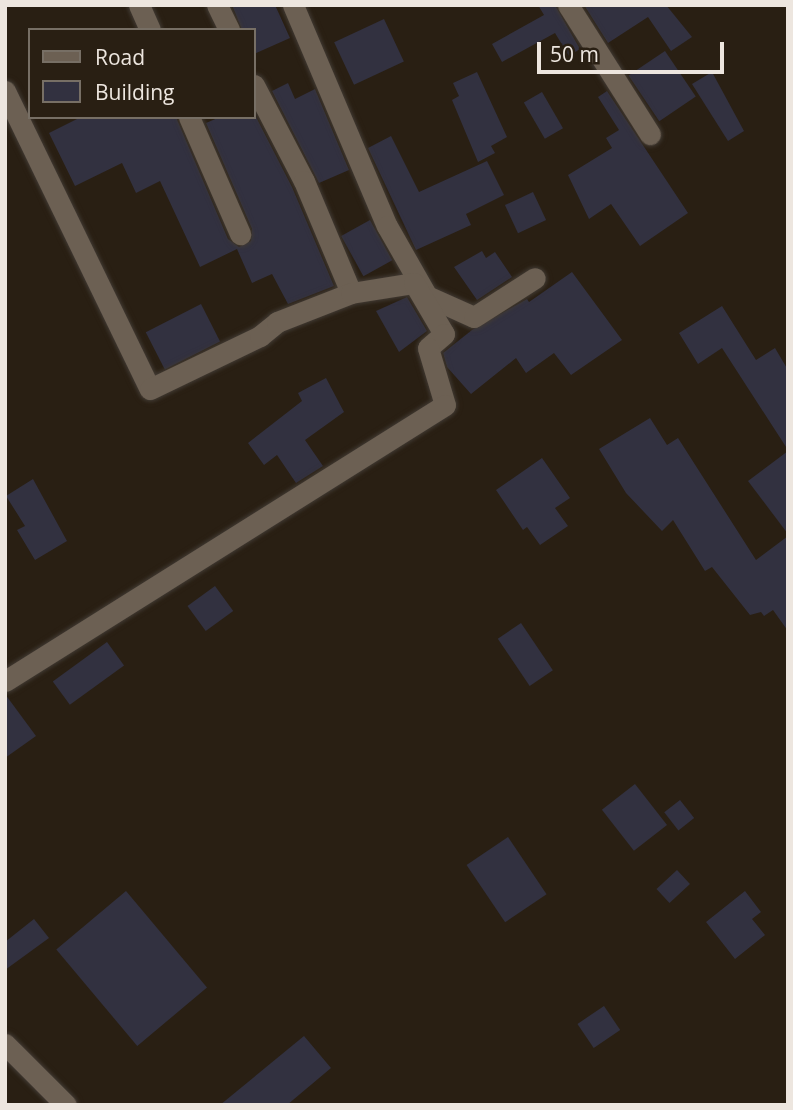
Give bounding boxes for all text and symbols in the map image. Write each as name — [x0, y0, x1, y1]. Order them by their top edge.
legend — [28, 28, 256, 119]
scale bar — [541, 28, 728, 72]
text: 50 m — [550, 40, 599, 68]
text: Road — [95, 43, 145, 71]
text: Building — [95, 78, 174, 106]

